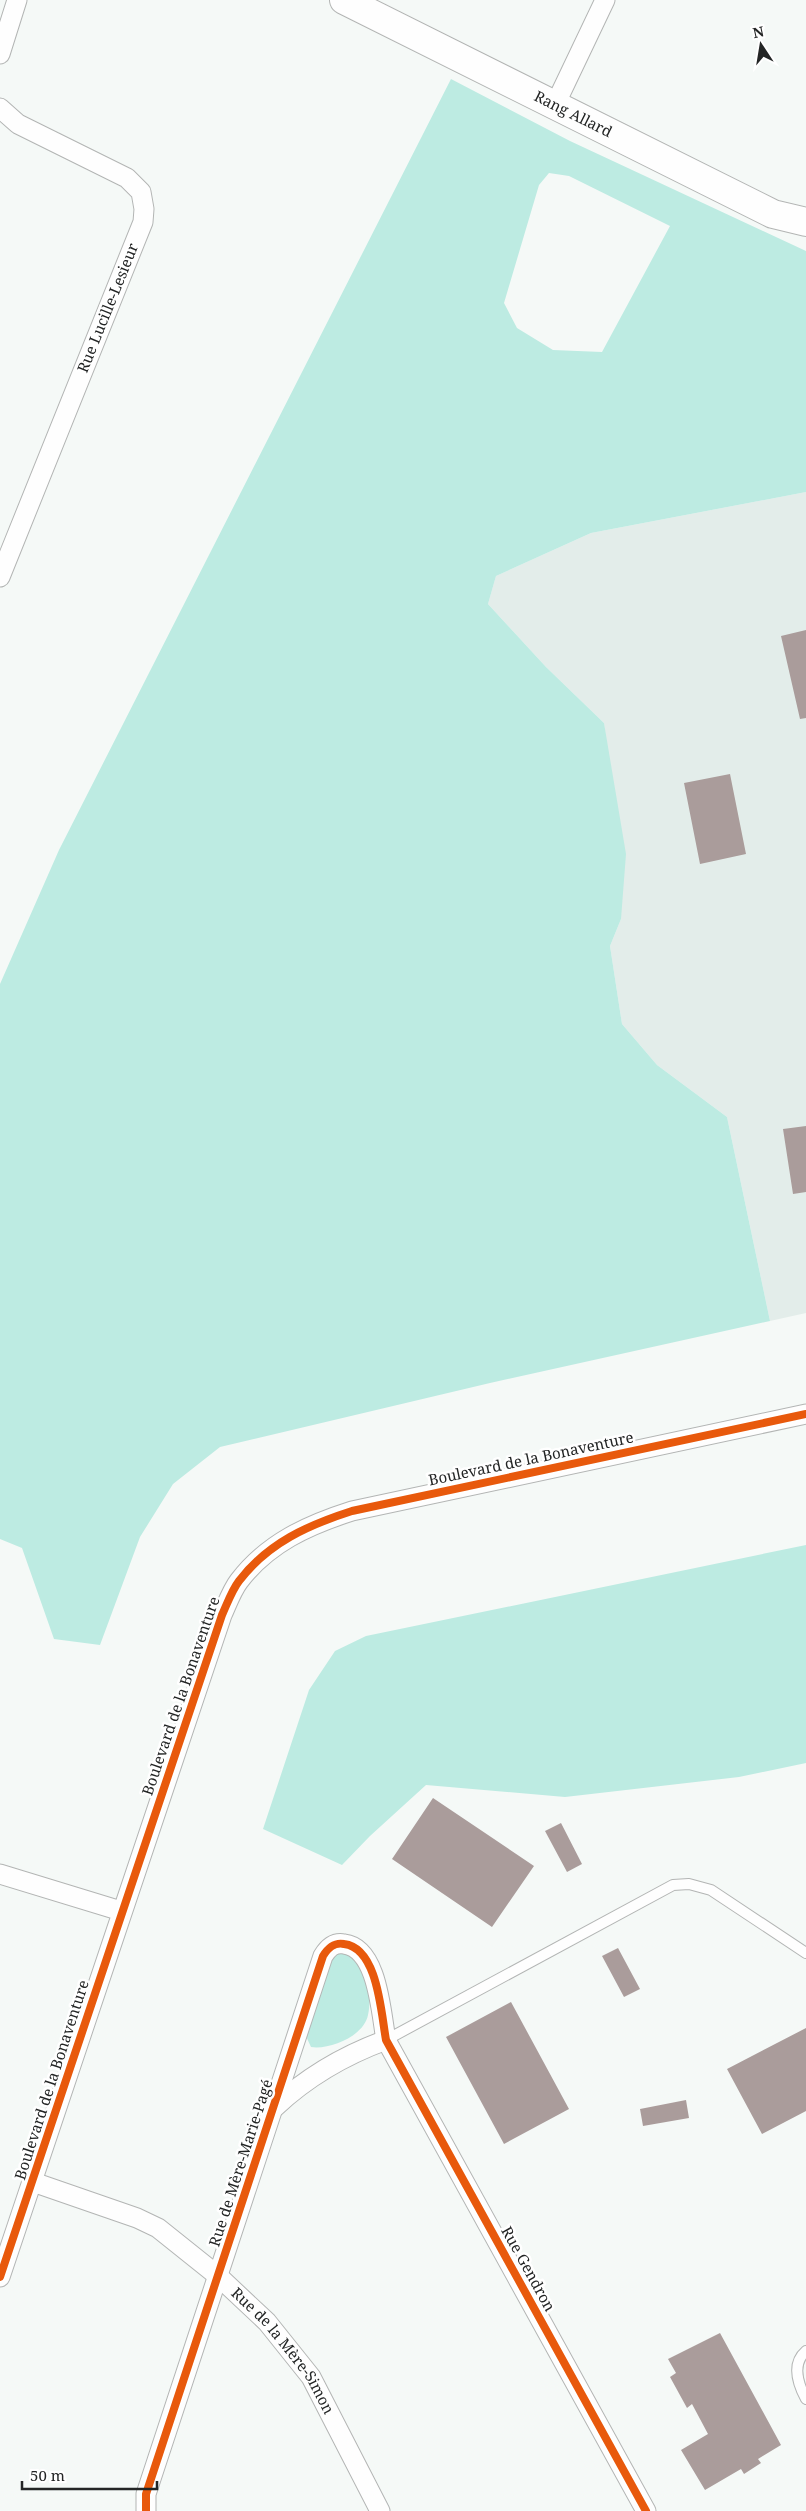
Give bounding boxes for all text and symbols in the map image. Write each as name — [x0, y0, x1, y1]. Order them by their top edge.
north arrow — [736, 20, 786, 70]
text: N — [751, 21, 766, 42]
street label: Rang Allard — [531, 86, 616, 141]
street label: Rue Lucille-Lesieur — [72, 240, 142, 375]
street label: Boulevard de la Bonaventure — [427, 1427, 635, 1490]
street label: Boulevard de la Bonaventure — [137, 1594, 224, 1798]
street label: Boulevard de la Bonaventure — [9, 1977, 93, 2182]
street label: Rue de Mère-Marie-Pagé — [204, 2076, 277, 2249]
street label: Rue Gendron — [497, 2222, 561, 2315]
street label: Rue de la Mère-Simon — [227, 2283, 340, 2418]
scale bar — [22, 2458, 158, 2490]
text: 50 m — [30, 2465, 65, 2485]

